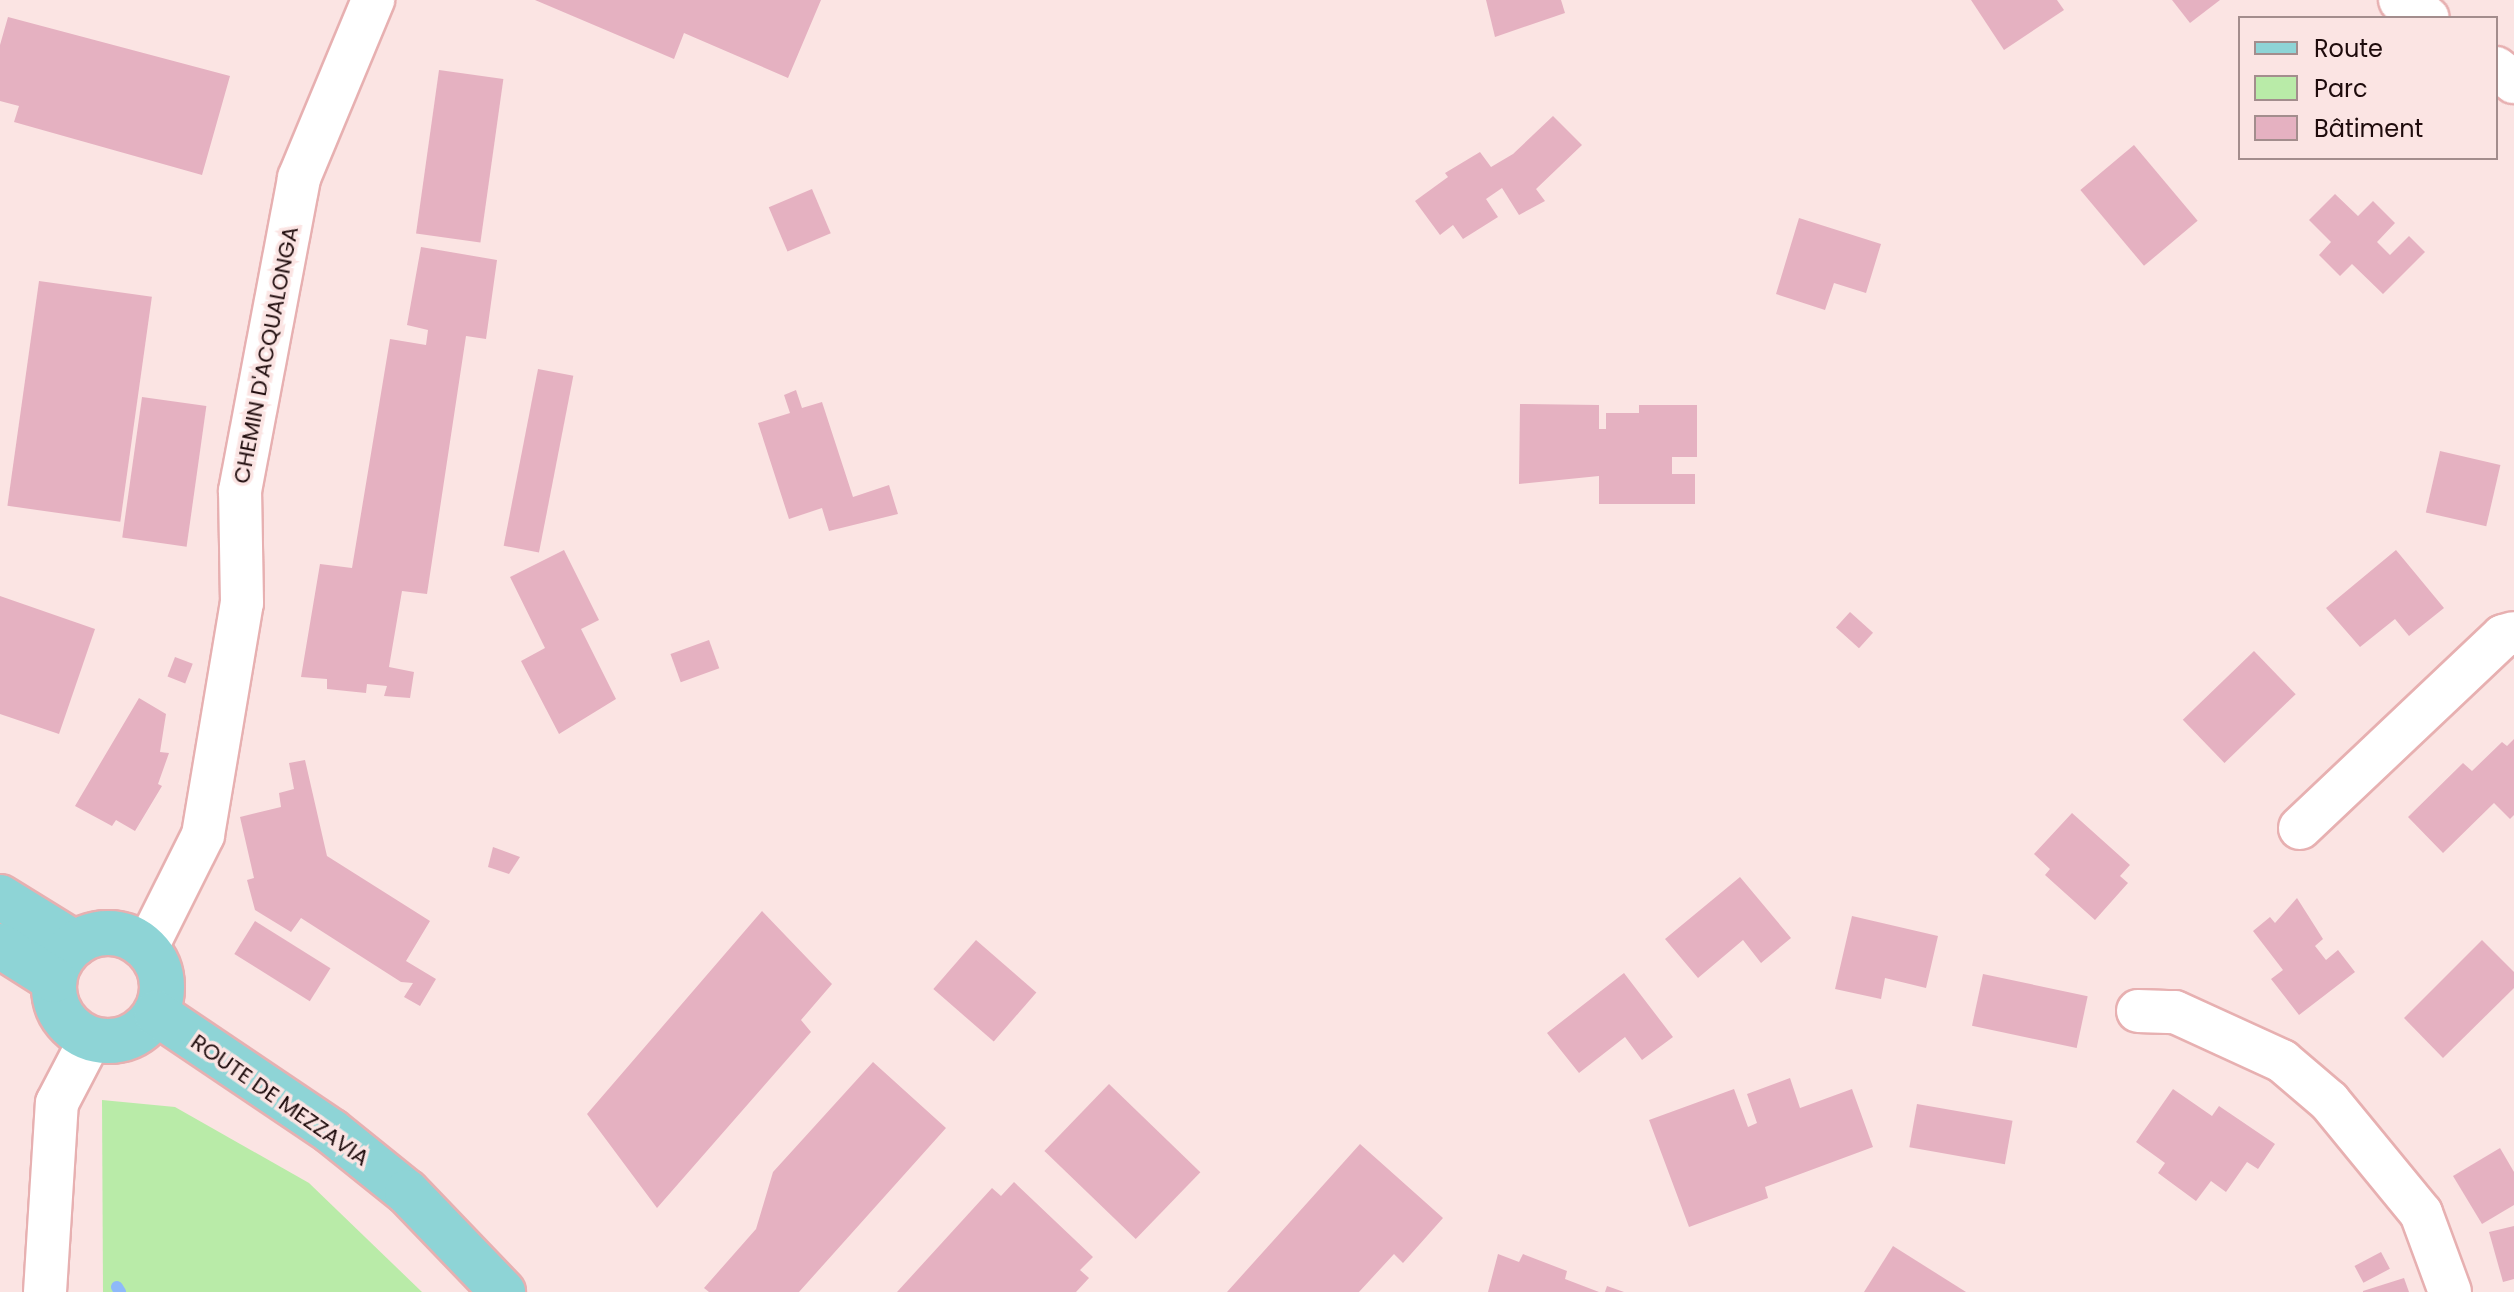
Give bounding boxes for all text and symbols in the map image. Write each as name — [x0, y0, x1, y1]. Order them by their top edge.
legend — [2238, 16, 2498, 160]
text: Route — [2314, 32, 2383, 65]
text: Parc — [2314, 72, 2368, 105]
text: Bâtiment — [2314, 112, 2423, 145]
street label: CHEMIN D'ACQUALONGA — [228, 224, 304, 486]
street label: ROUTE DE MEZZAVIA — [186, 1029, 374, 1171]

